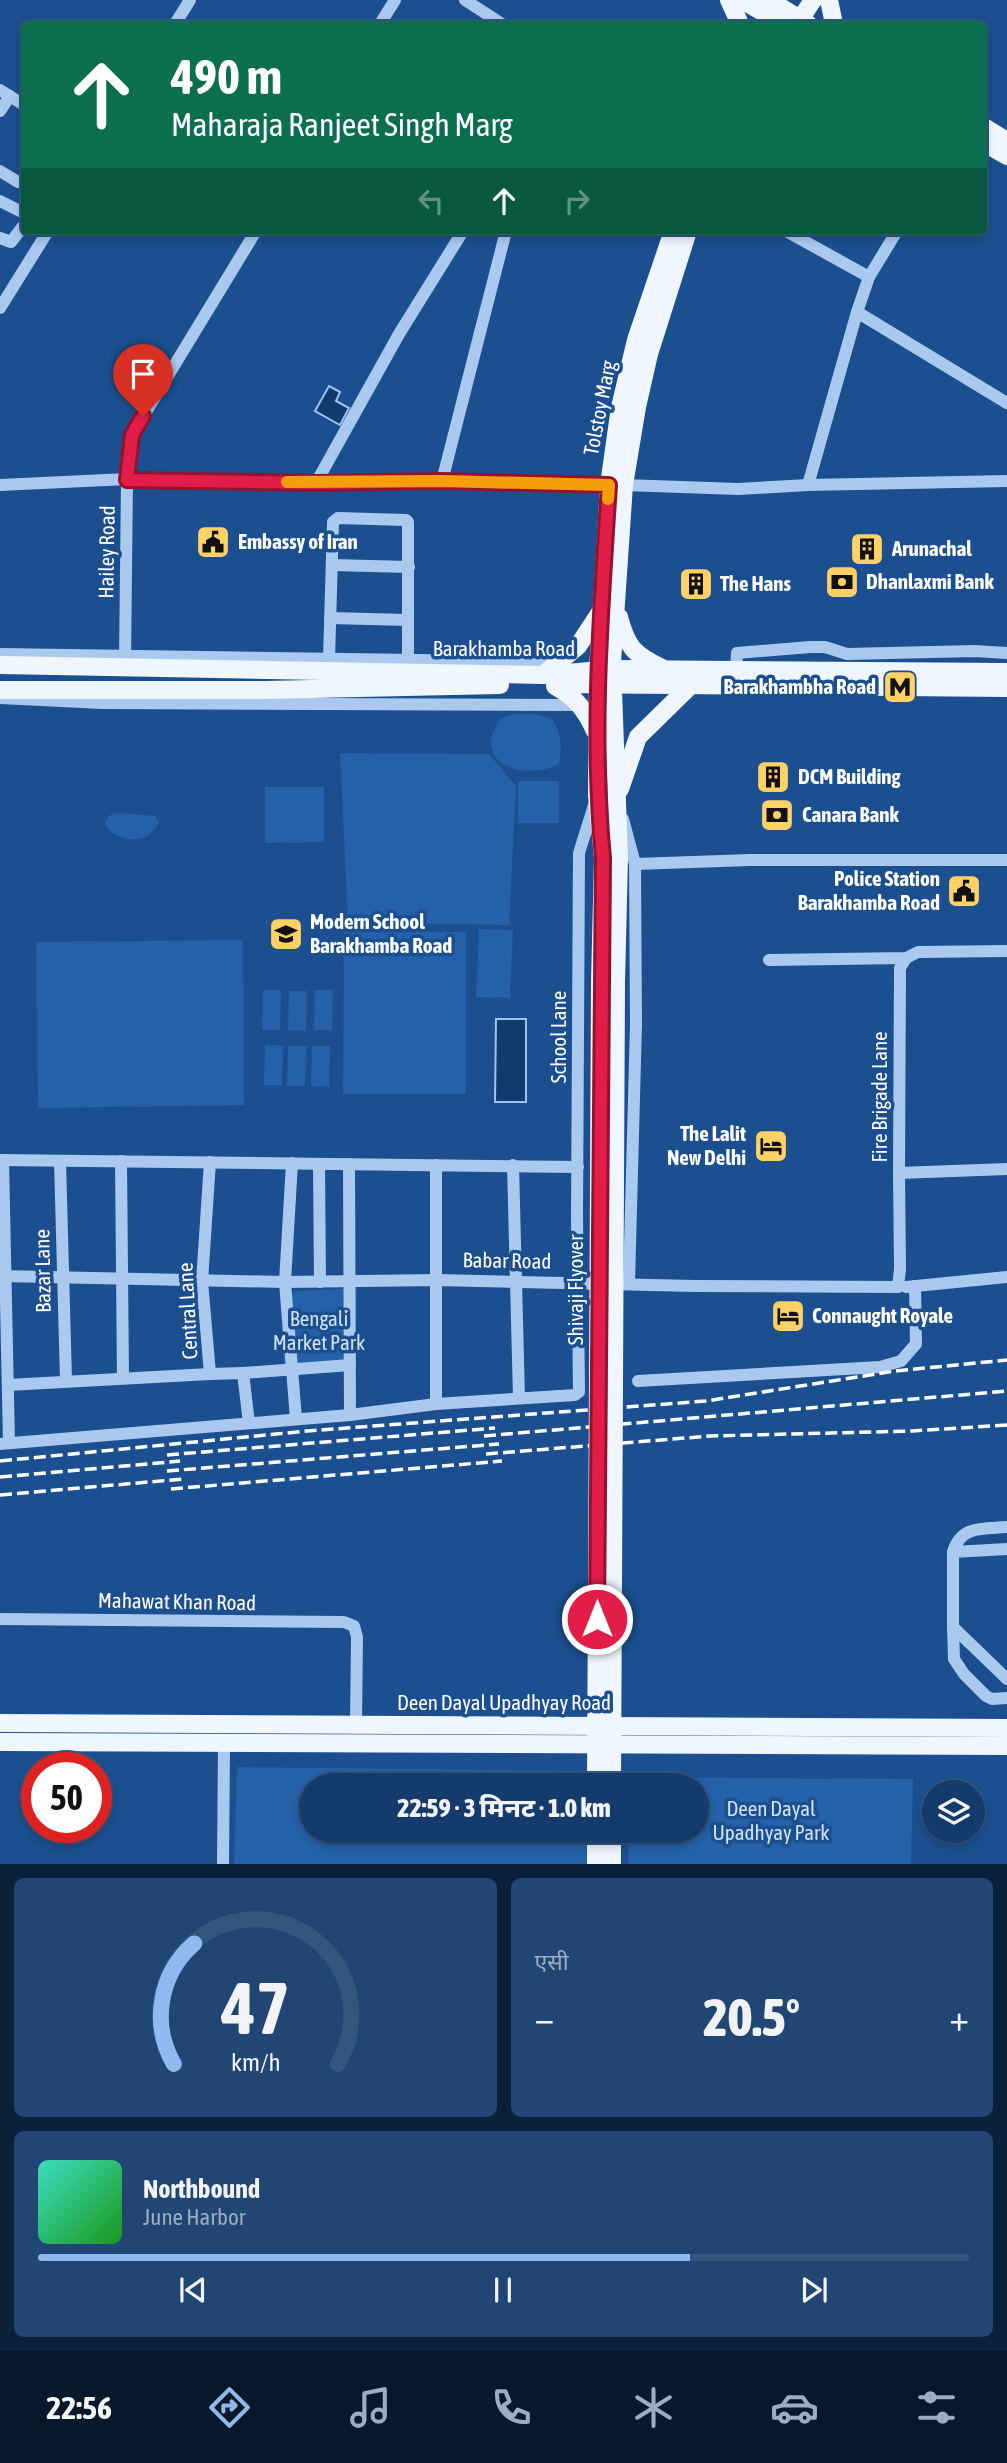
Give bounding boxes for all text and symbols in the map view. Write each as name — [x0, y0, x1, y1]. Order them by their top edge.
text: 490 m — [171, 48, 282, 104]
icon: ahead — [56, 49, 147, 140]
text: Maharaja Ranjeet Singh Marg — [171, 106, 513, 143]
icon: left — [412, 182, 450, 220]
icon: ahead — [485, 182, 523, 220]
icon: right — [558, 182, 596, 220]
pin — [113, 344, 173, 416]
icon: arrive — [124, 355, 162, 393]
street label: Tolstoy Marg — [578, 358, 620, 457]
street label: Hailey Road — [93, 505, 119, 599]
public building icon: Embassy of Iran — [194, 523, 232, 561]
place label: Embassy of Iran — [238, 529, 358, 553]
building icon: Arunachal — [848, 530, 886, 568]
place label: Arunachal — [891, 536, 972, 560]
bank icon: Dhanlaxmi Bank — [823, 563, 861, 601]
building icon: The Hans — [677, 565, 715, 603]
place label: Dhanlaxmi Bank — [866, 569, 994, 593]
place label: The Hans — [720, 571, 792, 595]
street label: Barakhamba Road — [433, 636, 575, 660]
metro station icon: Barakhambha Road — [881, 668, 919, 706]
place label: Barakhambha Road — [724, 674, 876, 698]
building icon: DCM Building — [754, 758, 792, 796]
place label: DCM Building — [798, 764, 901, 788]
bank icon: Canara Bank — [758, 796, 796, 834]
place label: Canara Bank — [802, 802, 899, 826]
place label: Police Station Barakhamba Road — [798, 866, 940, 914]
public building icon: Police Station Barakhamba Road — [945, 872, 983, 910]
place label: Modern School Barakhamba Road — [310, 909, 452, 957]
school or university icon: Modern School Barakhamba Road — [267, 915, 305, 953]
street label: School Lane — [546, 991, 570, 1083]
street label: Fire Brigade Lane — [867, 1031, 891, 1163]
place label: The Lalit New Delhi — [667, 1121, 746, 1169]
hotel icon: The Lalit New Delhi — [752, 1127, 790, 1165]
street label: Bazar Lane — [29, 1229, 55, 1313]
street label: Shivaji Flyover — [563, 1234, 587, 1345]
street label: Babar Road — [463, 1247, 552, 1273]
street label: Central Lane — [172, 1262, 202, 1360]
hotel icon: Connaught Royale — [769, 1297, 807, 1335]
place label: Connaught Royale — [812, 1303, 953, 1327]
park label: Bengali Market Park — [273, 1306, 365, 1354]
position arrow — [560, 1582, 634, 1656]
street label: Mahawat Khan Road — [98, 1588, 256, 1614]
street label: Deen Dayal Upadhyay Road — [397, 1690, 611, 1714]
speed limit sign: 50 — [21, 1752, 112, 1843]
map controls — [922, 1780, 985, 1843]
button: layers — [922, 1780, 985, 1843]
text: 22:59 · 3 मिनट · 1.0 km — [397, 1793, 611, 1823]
park label: Deen Dayal Upadhyay Park — [712, 1796, 830, 1844]
text: एसी — [535, 1949, 569, 1975]
text: 47 — [220, 1966, 289, 2049]
text: 20.5° — [703, 1987, 800, 2047]
text: − — [535, 1996, 554, 2039]
text: + — [949, 1996, 969, 2039]
text: km/h — [230, 2047, 280, 2075]
text: Northbound — [143, 2174, 260, 2204]
text: June Harbor — [143, 2204, 246, 2230]
icon: previous — [174, 2271, 212, 2309]
icon: pause — [484, 2271, 522, 2309]
icon: next — [795, 2271, 833, 2309]
icon: directions — [205, 2383, 254, 2432]
icon: music — [346, 2383, 395, 2432]
icon: phone — [487, 2383, 536, 2432]
icon: climate — [629, 2383, 678, 2432]
icon: car — [770, 2383, 819, 2432]
icon: filters — [912, 2383, 961, 2432]
text: 22:56 — [46, 2389, 112, 2426]

